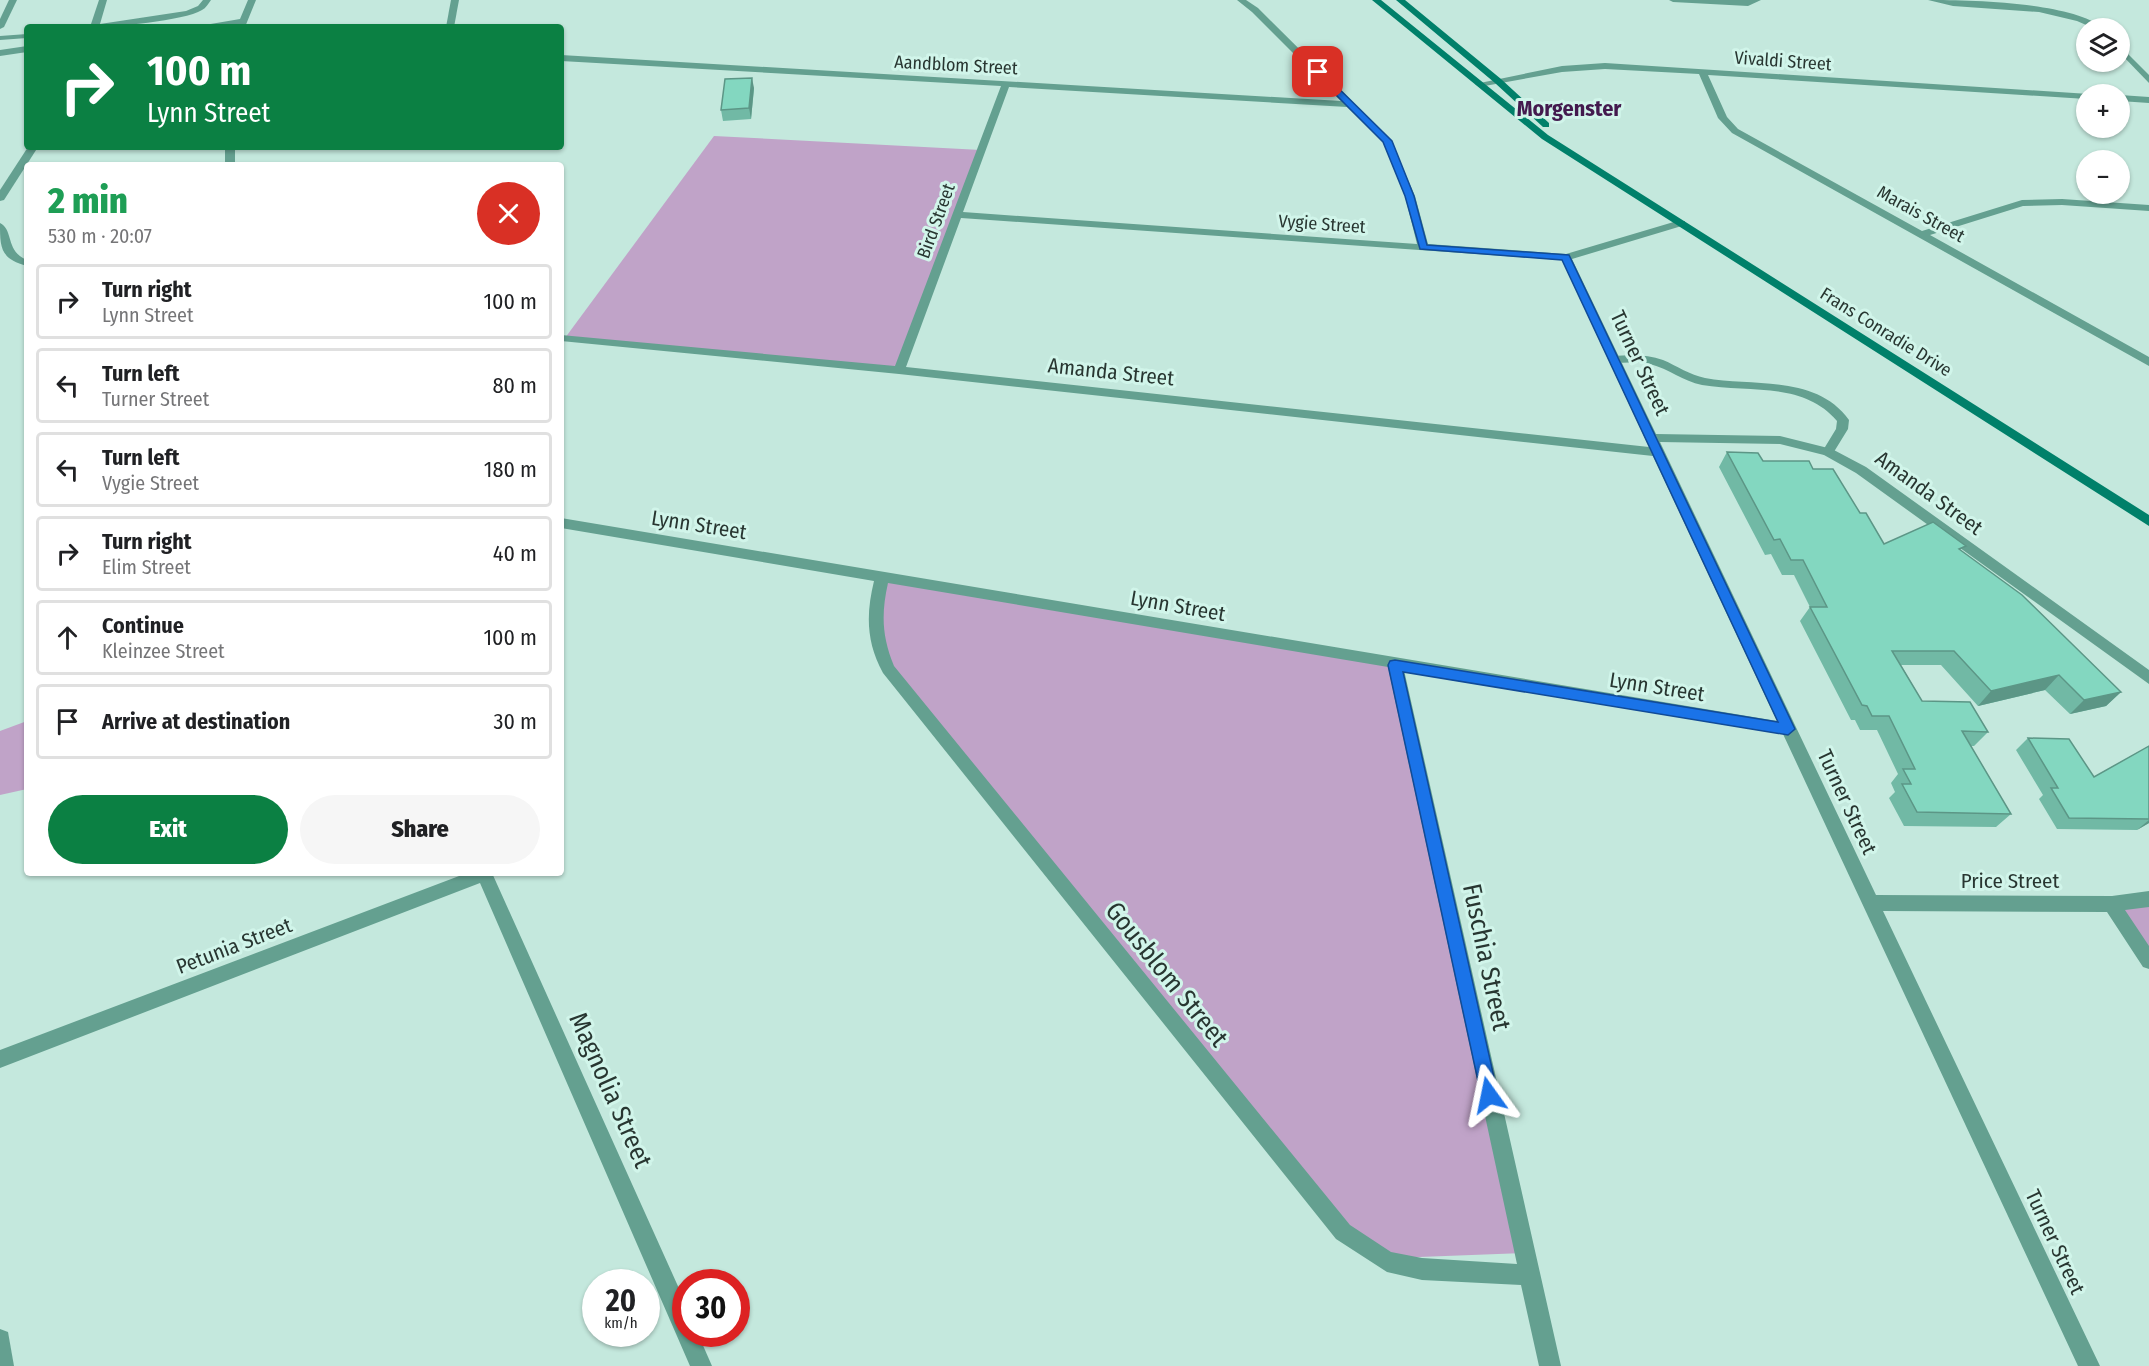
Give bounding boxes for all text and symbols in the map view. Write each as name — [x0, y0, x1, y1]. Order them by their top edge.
map controls — [2076, 18, 2130, 204]
button: layers — [2076, 18, 2130, 72]
text: 100 m — [147, 46, 251, 96]
pin — [1292, 46, 1343, 97]
street label: Vivaldi Street — [1734, 47, 1832, 75]
icon: right — [48, 48, 126, 126]
street label: Aandblom Street — [894, 51, 1018, 79]
icon: arrive — [1301, 55, 1334, 88]
button: + — [2076, 84, 2130, 138]
district label: Morgenster — [1517, 95, 1622, 122]
text: Lynn Street — [147, 97, 270, 129]
button: − — [2076, 150, 2130, 204]
text: 2 min — [48, 179, 128, 223]
street label: Bird Street — [912, 180, 960, 262]
street label: Marais Street — [1873, 181, 1969, 247]
button: close — [477, 182, 540, 245]
street label: Vygie Street — [1278, 210, 1366, 238]
text: 530 m · 20:07 — [48, 224, 152, 248]
text: Turn right — [102, 276, 191, 303]
street label: Frans Conradie Drive — [1816, 283, 1956, 381]
icon: right — [51, 285, 84, 318]
text: 100 m — [483, 288, 537, 315]
text: Lynn Street — [102, 303, 193, 327]
street label: Turner Street — [1604, 307, 1676, 420]
street label: Amanda Street — [1047, 352, 1175, 392]
text: Turn left — [102, 360, 180, 387]
icon: left — [51, 369, 84, 402]
text: 80 m — [492, 372, 537, 399]
text: Turner Street — [102, 387, 209, 411]
text: Turn left — [102, 444, 180, 471]
street label: Amanda Street — [1870, 445, 1988, 541]
icon: left — [51, 453, 84, 486]
text: 180 m — [484, 456, 537, 483]
text: Vygie Street — [102, 471, 199, 495]
street label: Lynn Street — [650, 505, 749, 545]
text: Turn right — [102, 528, 191, 555]
icon: right — [51, 537, 84, 570]
text: 40 m — [493, 540, 537, 567]
text: Elim Street — [102, 555, 191, 579]
street label: Lynn Street — [1128, 585, 1228, 627]
text: Continue — [102, 612, 184, 639]
icon: ahead — [51, 621, 84, 654]
text: 100 m — [483, 624, 537, 651]
text: Kleinzee Street — [102, 639, 225, 663]
street label: Lynn Street — [1608, 667, 1707, 707]
icon: arrive — [51, 705, 84, 738]
text: Arrive at destination — [102, 708, 290, 735]
text: 30 m — [494, 708, 537, 735]
street label: Turner Street — [1811, 746, 1883, 859]
button: Exit — [48, 795, 288, 864]
button: Share — [300, 795, 540, 864]
street label: Price Street — [1961, 868, 2059, 894]
street label: Fuschia Street — [1456, 881, 1517, 1034]
street label: Gousblom Street — [1099, 896, 1235, 1053]
street label: Petunia Street — [172, 912, 296, 980]
street label: Magnolia Street — [562, 1008, 659, 1173]
position arrow — [1457, 1063, 1521, 1127]
street label: Turner Street — [2019, 1186, 2091, 1299]
speed limit sign: 30 — [672, 1269, 750, 1347]
text: 20 — [606, 1283, 636, 1319]
text: km/h — [604, 1314, 638, 1332]

